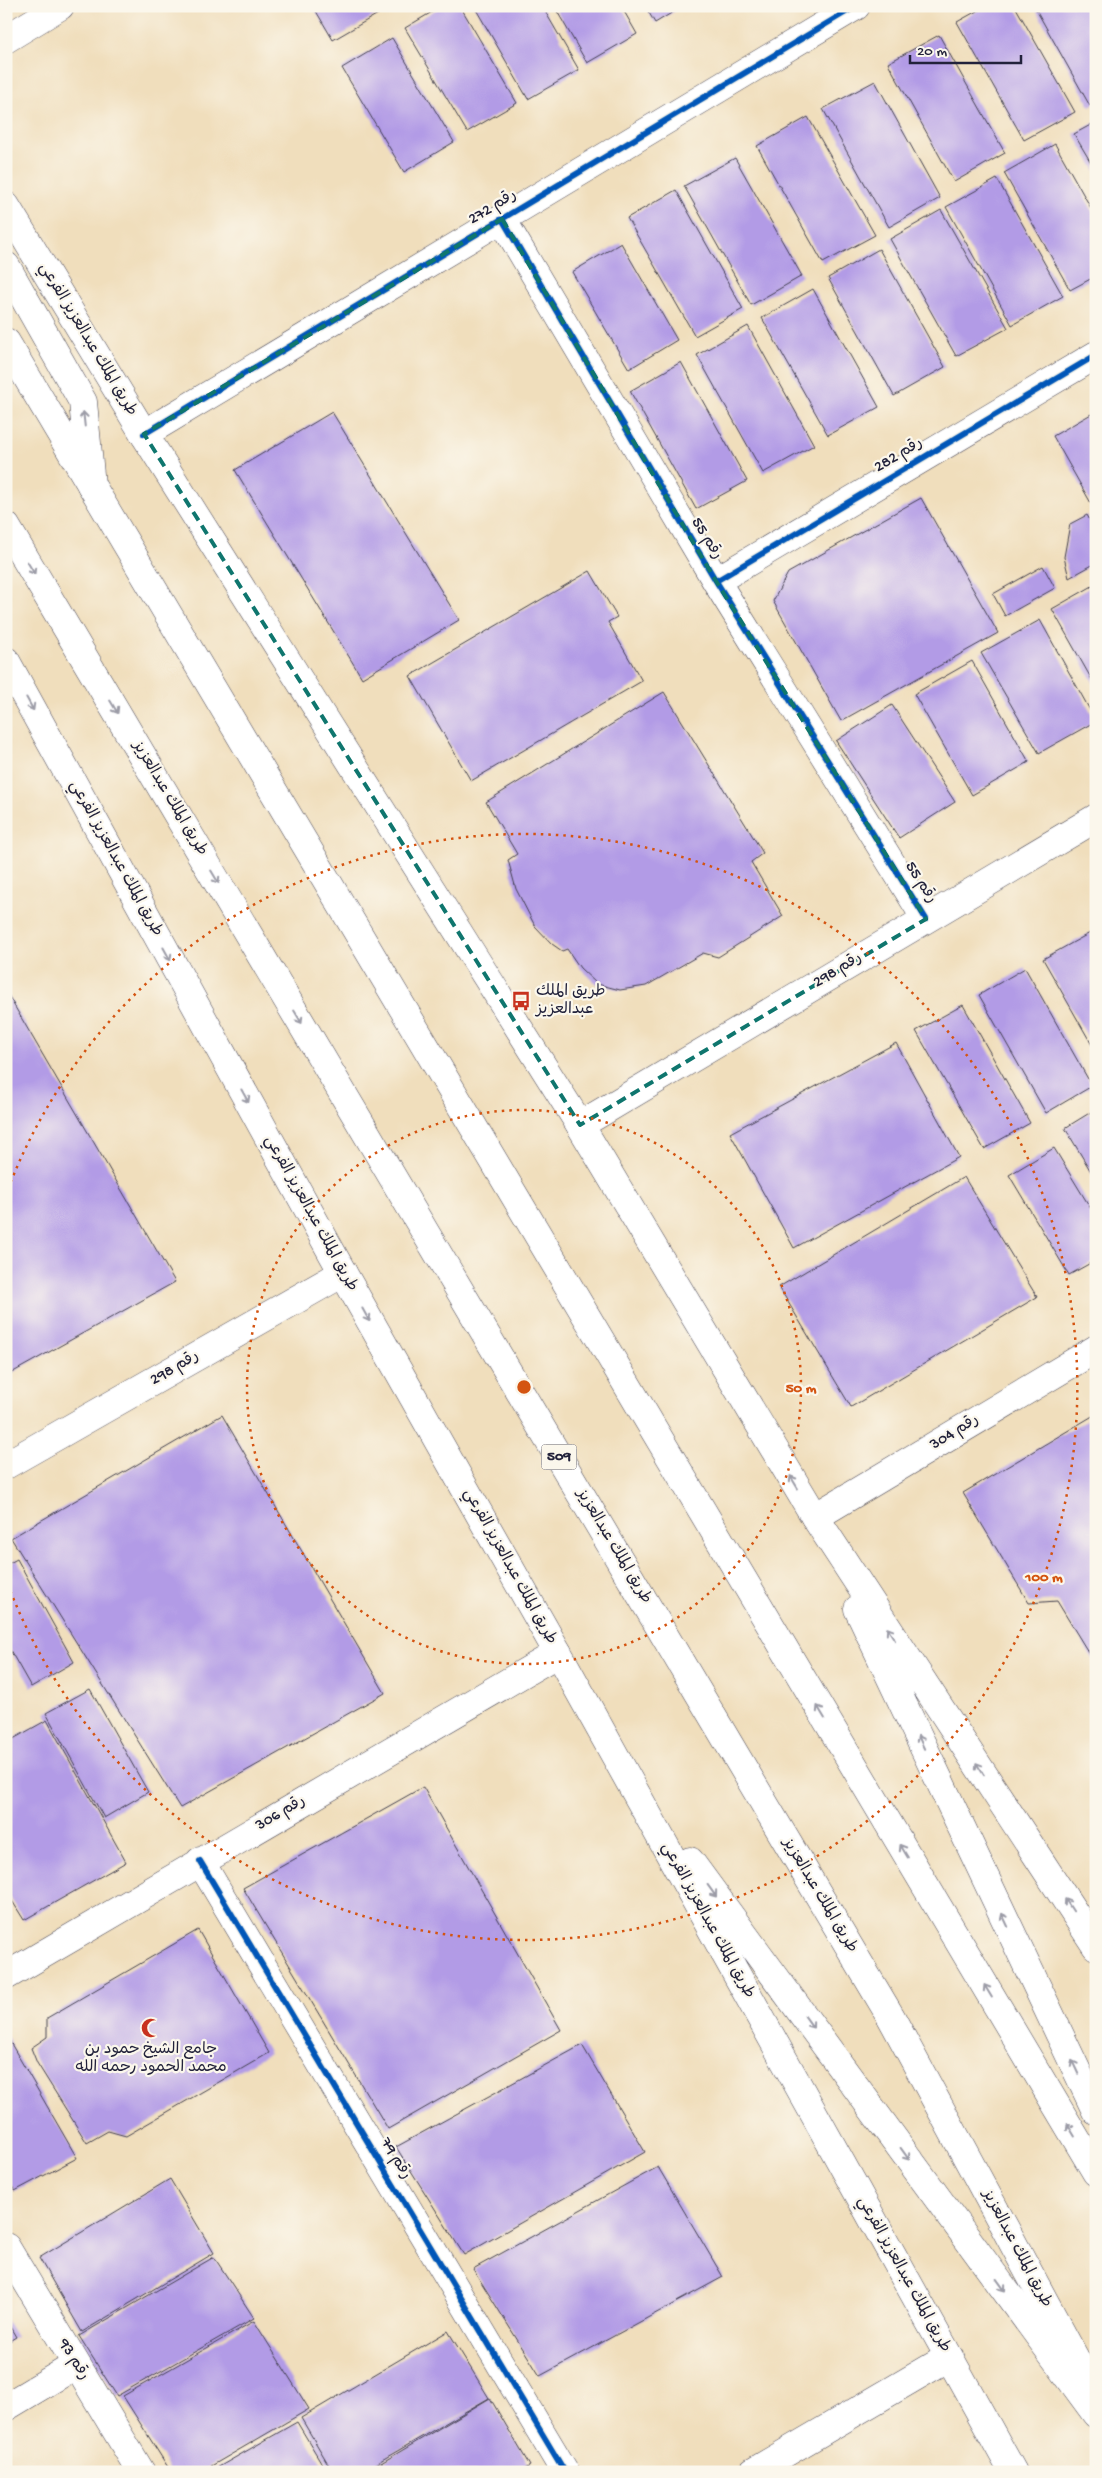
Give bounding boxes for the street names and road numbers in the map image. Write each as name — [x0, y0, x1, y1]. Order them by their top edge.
street label: رقم 272 — [465, 186, 521, 230]
street label: طريق الملك عبدالعزيز الفرعي — [32, 260, 140, 421]
street label: رقم 282 — [871, 434, 927, 478]
street label: رقم 55 — [686, 515, 726, 563]
street label: طريق الملك عبدالعزيز — [126, 736, 211, 860]
street label: طريق الملك عبدالعزيز الفرعي — [62, 778, 166, 941]
street label: رقم 55 — [900, 859, 940, 907]
street label: رقم 298 — [810, 949, 866, 993]
street label: طريق الملك عبدالعزيز الفرعي — [257, 1133, 361, 1296]
street label: رقم 298 — [147, 1347, 203, 1391]
street label: رقم 304 — [926, 1411, 983, 1455]
road number: 509 — [542, 1444, 576, 1470]
street label: طريق الملك عبدالعزيز — [570, 1484, 655, 1608]
street label: طريق الملك عبدالعزيز الفرعي — [456, 1486, 560, 1649]
street label: رقم 306 — [252, 1792, 309, 1836]
street label: طريق الملك عبدالعزيز — [776, 1833, 861, 1957]
street label: طريق الملك عبدالعزيز الفرعي — [654, 1840, 758, 2003]
street label: رقم 79 — [375, 2134, 415, 2183]
street label: طريق الملك عبدالعزيز — [976, 2185, 1055, 2311]
street label: طريق الملك عبدالعزيز الفرعي — [850, 2194, 954, 2357]
street label: رقم 93 — [53, 2335, 93, 2384]

